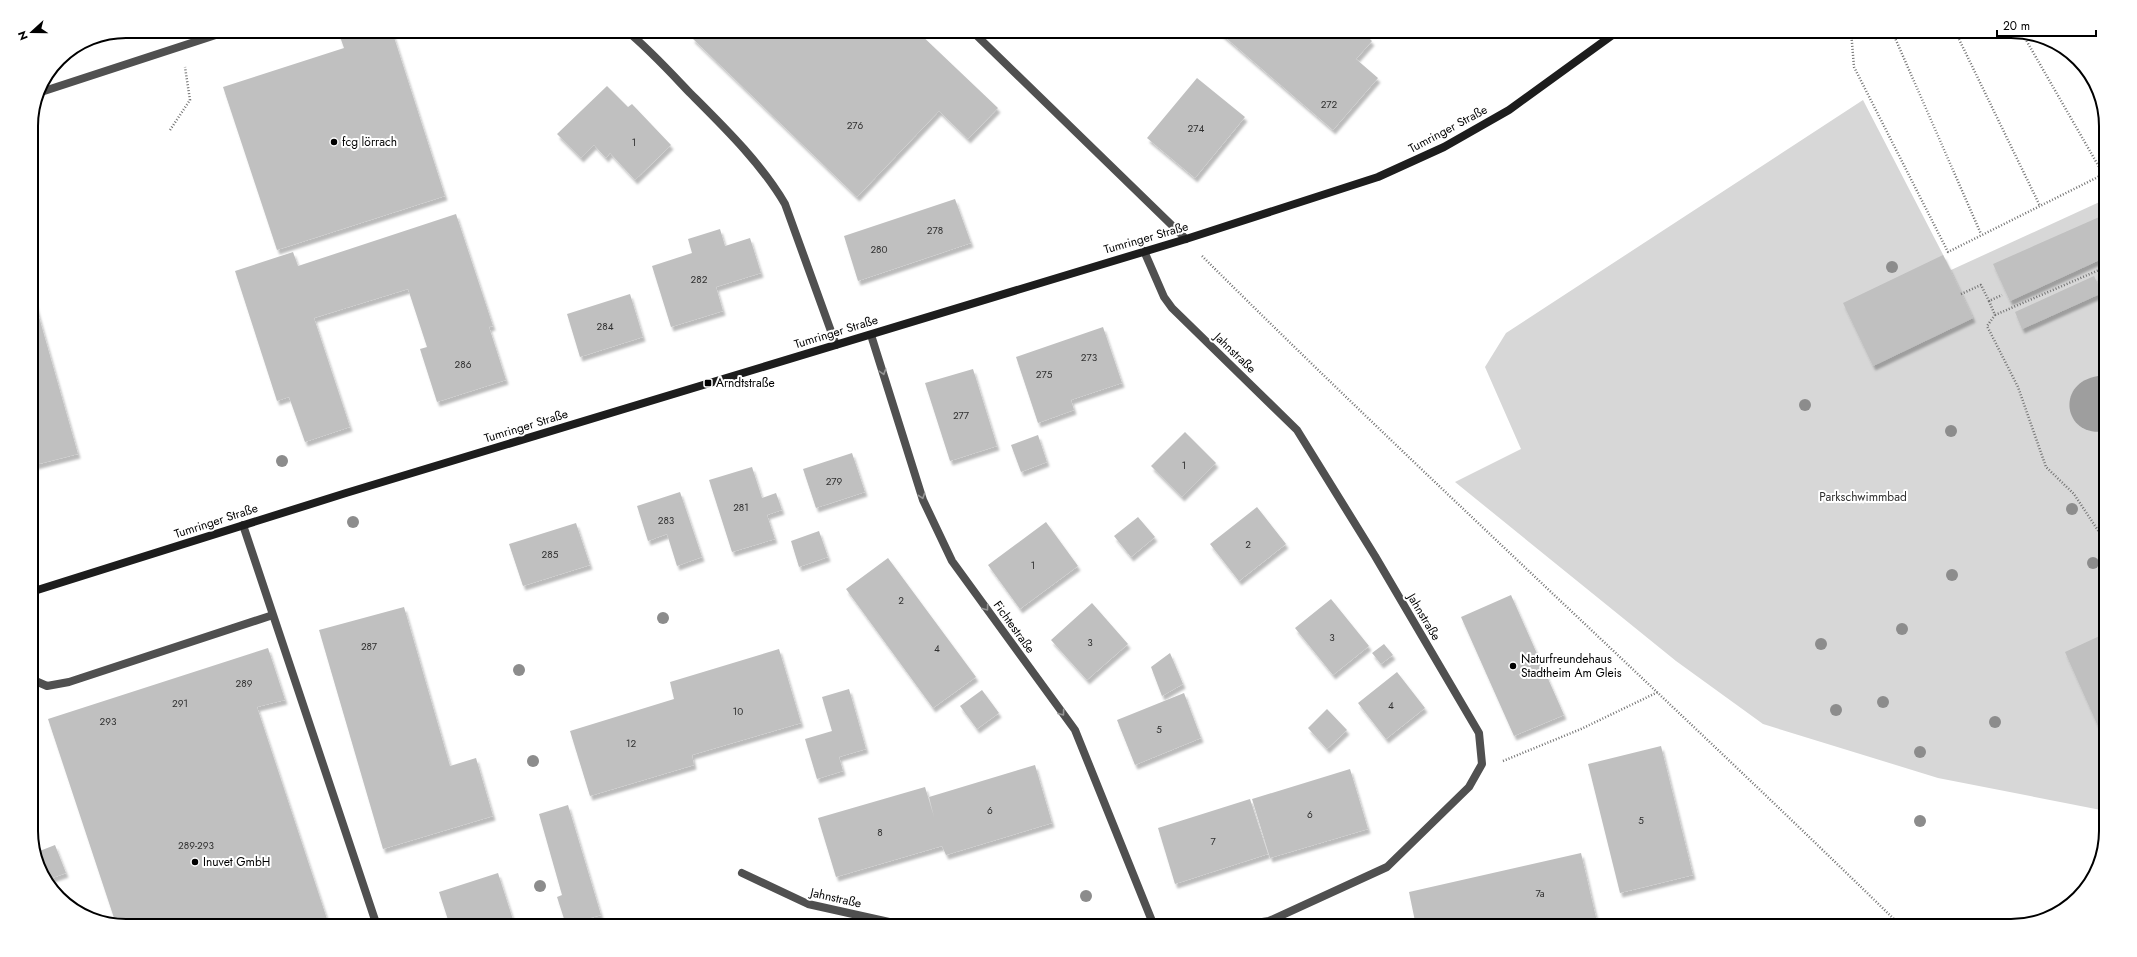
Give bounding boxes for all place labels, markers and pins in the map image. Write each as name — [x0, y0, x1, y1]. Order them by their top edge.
place label: fcg lörrach — [342, 133, 397, 151]
marker: fcg lörrach — [329, 137, 339, 147]
place label: Arndtstraße — [716, 374, 775, 392]
marker: Arndtstraße — [703, 378, 713, 388]
place label: Naturfreundehaus Stadtheim Am Gleis — [1521, 650, 1622, 682]
marker: Naturfreundehaus Stadtheim Am Gleis — [1508, 661, 1518, 671]
place label: Inuvet GmbH — [203, 853, 270, 871]
marker: Inuvet GmbH — [190, 857, 200, 867]

